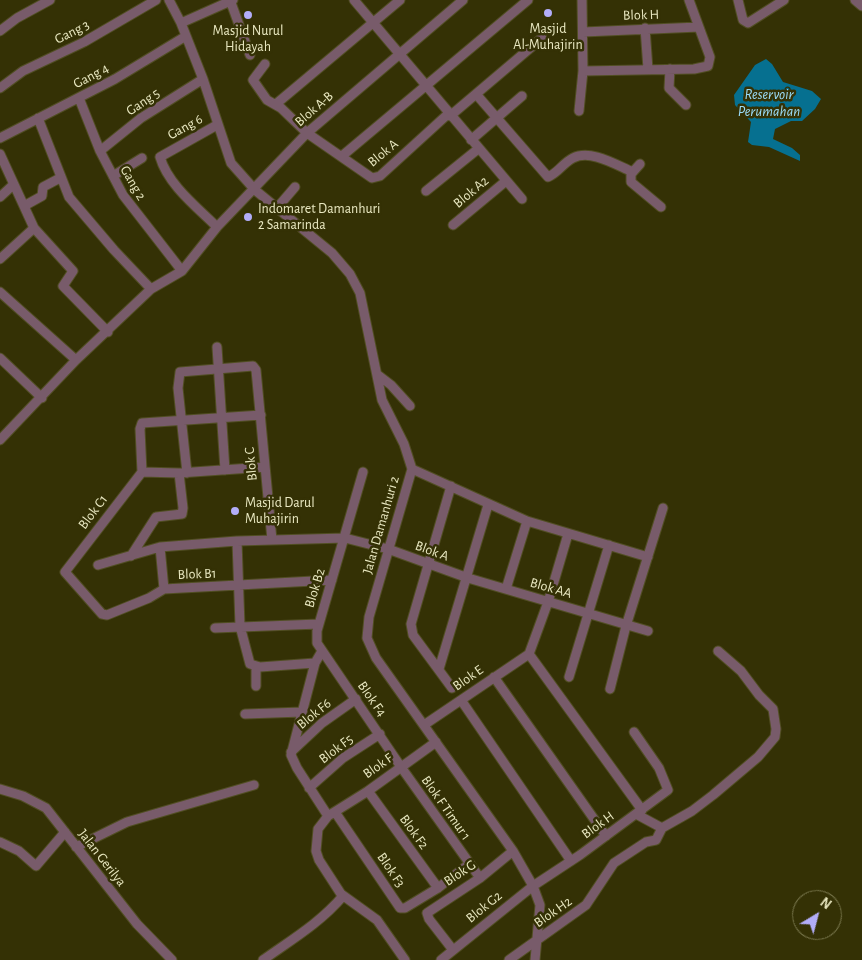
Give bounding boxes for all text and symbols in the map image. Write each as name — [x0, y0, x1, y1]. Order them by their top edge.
street label: Blok H — [623, 6, 659, 24]
marker: Masjid Al-Muhajirin — [542, 7, 554, 19]
marker: Masjid Nurul Hidayah — [242, 9, 254, 21]
street label: Gang 3 — [52, 16, 92, 48]
place label: Masjid Al-Muhajirin — [513, 21, 583, 54]
place label: Masjid Nurul Hidayah — [213, 23, 283, 56]
street label: Gang 4 — [70, 60, 112, 92]
street label: Gang 5 — [123, 85, 163, 119]
water label: Reservoir Perumahan — [738, 85, 800, 120]
street label: Blok A-B — [291, 88, 337, 130]
street label: Gang 6 — [165, 111, 205, 143]
street label: Blok A — [364, 136, 402, 170]
street label: Gang 2 — [116, 163, 150, 203]
street label: Blok A2 — [450, 172, 492, 212]
place label: Indomaret Damanhuri 2 Samarinda — [258, 201, 380, 233]
marker: Indomaret Damanhuri 2 Samarinda — [242, 211, 254, 223]
street label: Blok C — [241, 446, 261, 482]
street label: Jalan Damanhuri 2 — [359, 474, 403, 576]
street label: Blok C1 — [75, 492, 111, 532]
place label: Masjid Darul Muhajirin — [245, 495, 315, 528]
marker: Masjid Darul Muhajirin — [229, 505, 241, 517]
street label: Blok A — [413, 537, 451, 565]
street label: Blok B1 — [177, 565, 217, 583]
street label: Blok B2 — [301, 566, 329, 610]
street label: Blok AA — [528, 574, 574, 602]
street label: Blok E — [450, 662, 486, 694]
street label: Blok F4 — [354, 678, 390, 720]
street label: Blok F6 — [293, 695, 335, 733]
street label: Blok F5 — [316, 731, 356, 767]
street label: Blok F — [360, 750, 396, 782]
street label: Blok F Timur 1 — [418, 772, 474, 844]
street label: Blok H — [578, 808, 618, 842]
street label: Blok F2 — [396, 811, 432, 853]
street label: Jalan Gerilya — [74, 826, 130, 890]
street label: Blok F3 — [373, 849, 409, 891]
street label: Blok G — [441, 856, 479, 890]
street label: Blok G2 — [463, 887, 505, 927]
north arrow — [792, 890, 842, 940]
street label: Blok H2 — [531, 893, 575, 931]
text: N — [817, 895, 834, 912]

